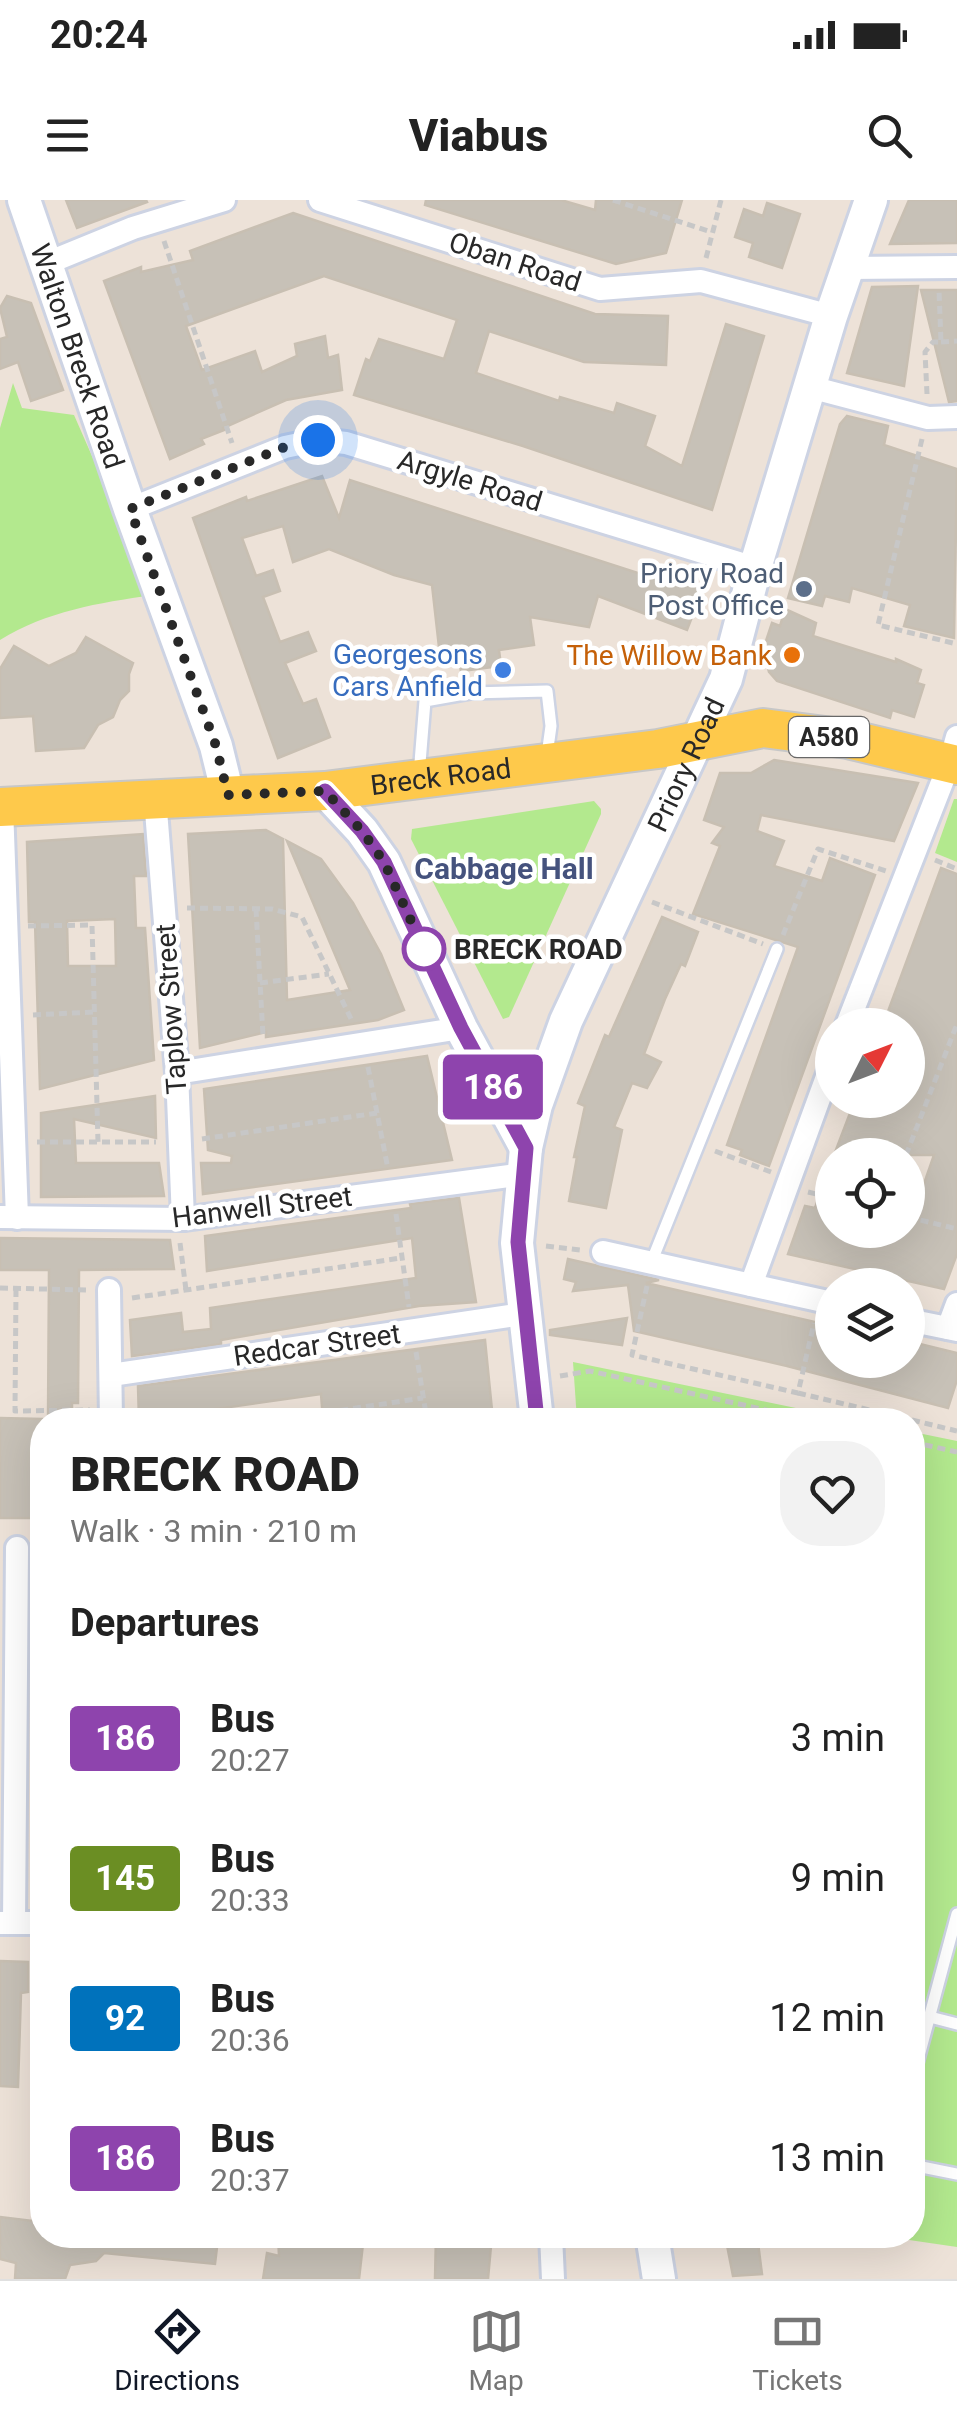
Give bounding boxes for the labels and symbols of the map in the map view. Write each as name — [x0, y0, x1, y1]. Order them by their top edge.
street label: Oban Road — [445, 225, 585, 299]
street label: Walton Breck Road — [24, 239, 131, 473]
your location — [293, 415, 343, 465]
street label: Argyle Road — [394, 443, 546, 519]
place label: Priory Road Post Office — [640, 557, 784, 622]
marker: Priory Road Post Office — [793, 578, 815, 600]
place label: Georgesons Cars Anfield — [332, 638, 483, 703]
place label: The Willow Bank — [567, 639, 773, 672]
marker: The Willow Bank — [781, 644, 803, 666]
marker: Georgesons Cars Anfield — [492, 659, 514, 681]
street label: Priory Road — [640, 692, 731, 837]
road number: A580 — [789, 717, 869, 757]
street label: Breck Road — [368, 751, 513, 802]
district label: Cabbage Hall — [414, 851, 594, 886]
street label: Taplow Street — [149, 923, 193, 1095]
marker: BRECK ROAD — [403, 928, 445, 970]
place label: BRECK ROAD — [454, 933, 623, 966]
north arrow — [815, 1008, 925, 1118]
line badge: 186 — [436, 1054, 550, 1120]
street label: Hanwell Street — [170, 1180, 354, 1234]
street label: Redcar Street — [231, 1317, 403, 1373]

